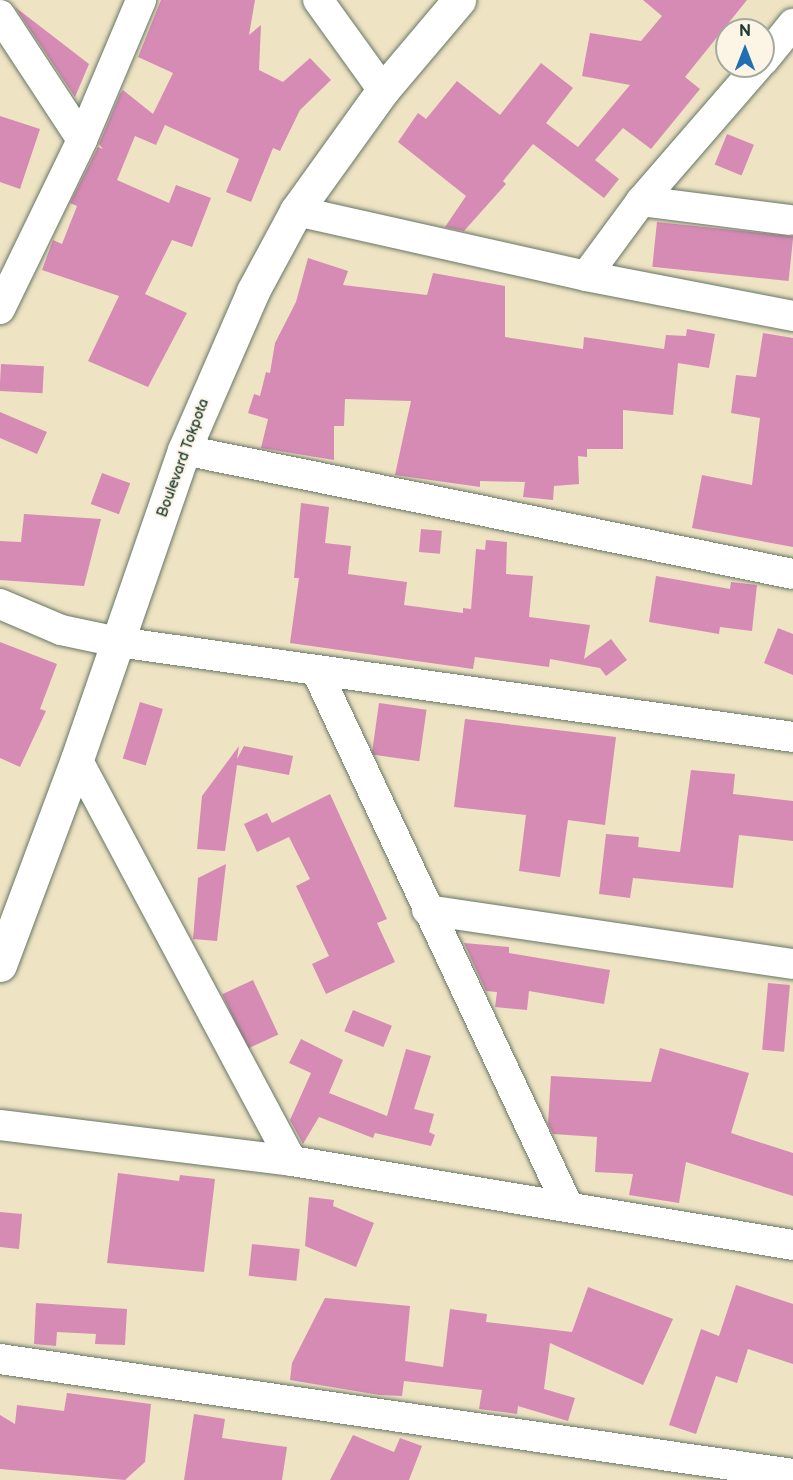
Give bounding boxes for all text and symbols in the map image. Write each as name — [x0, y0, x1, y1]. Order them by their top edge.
north arrow — [715, 18, 775, 78]
text: N — [739, 22, 751, 41]
street label: Boulevard Tokpota — [153, 396, 213, 520]

